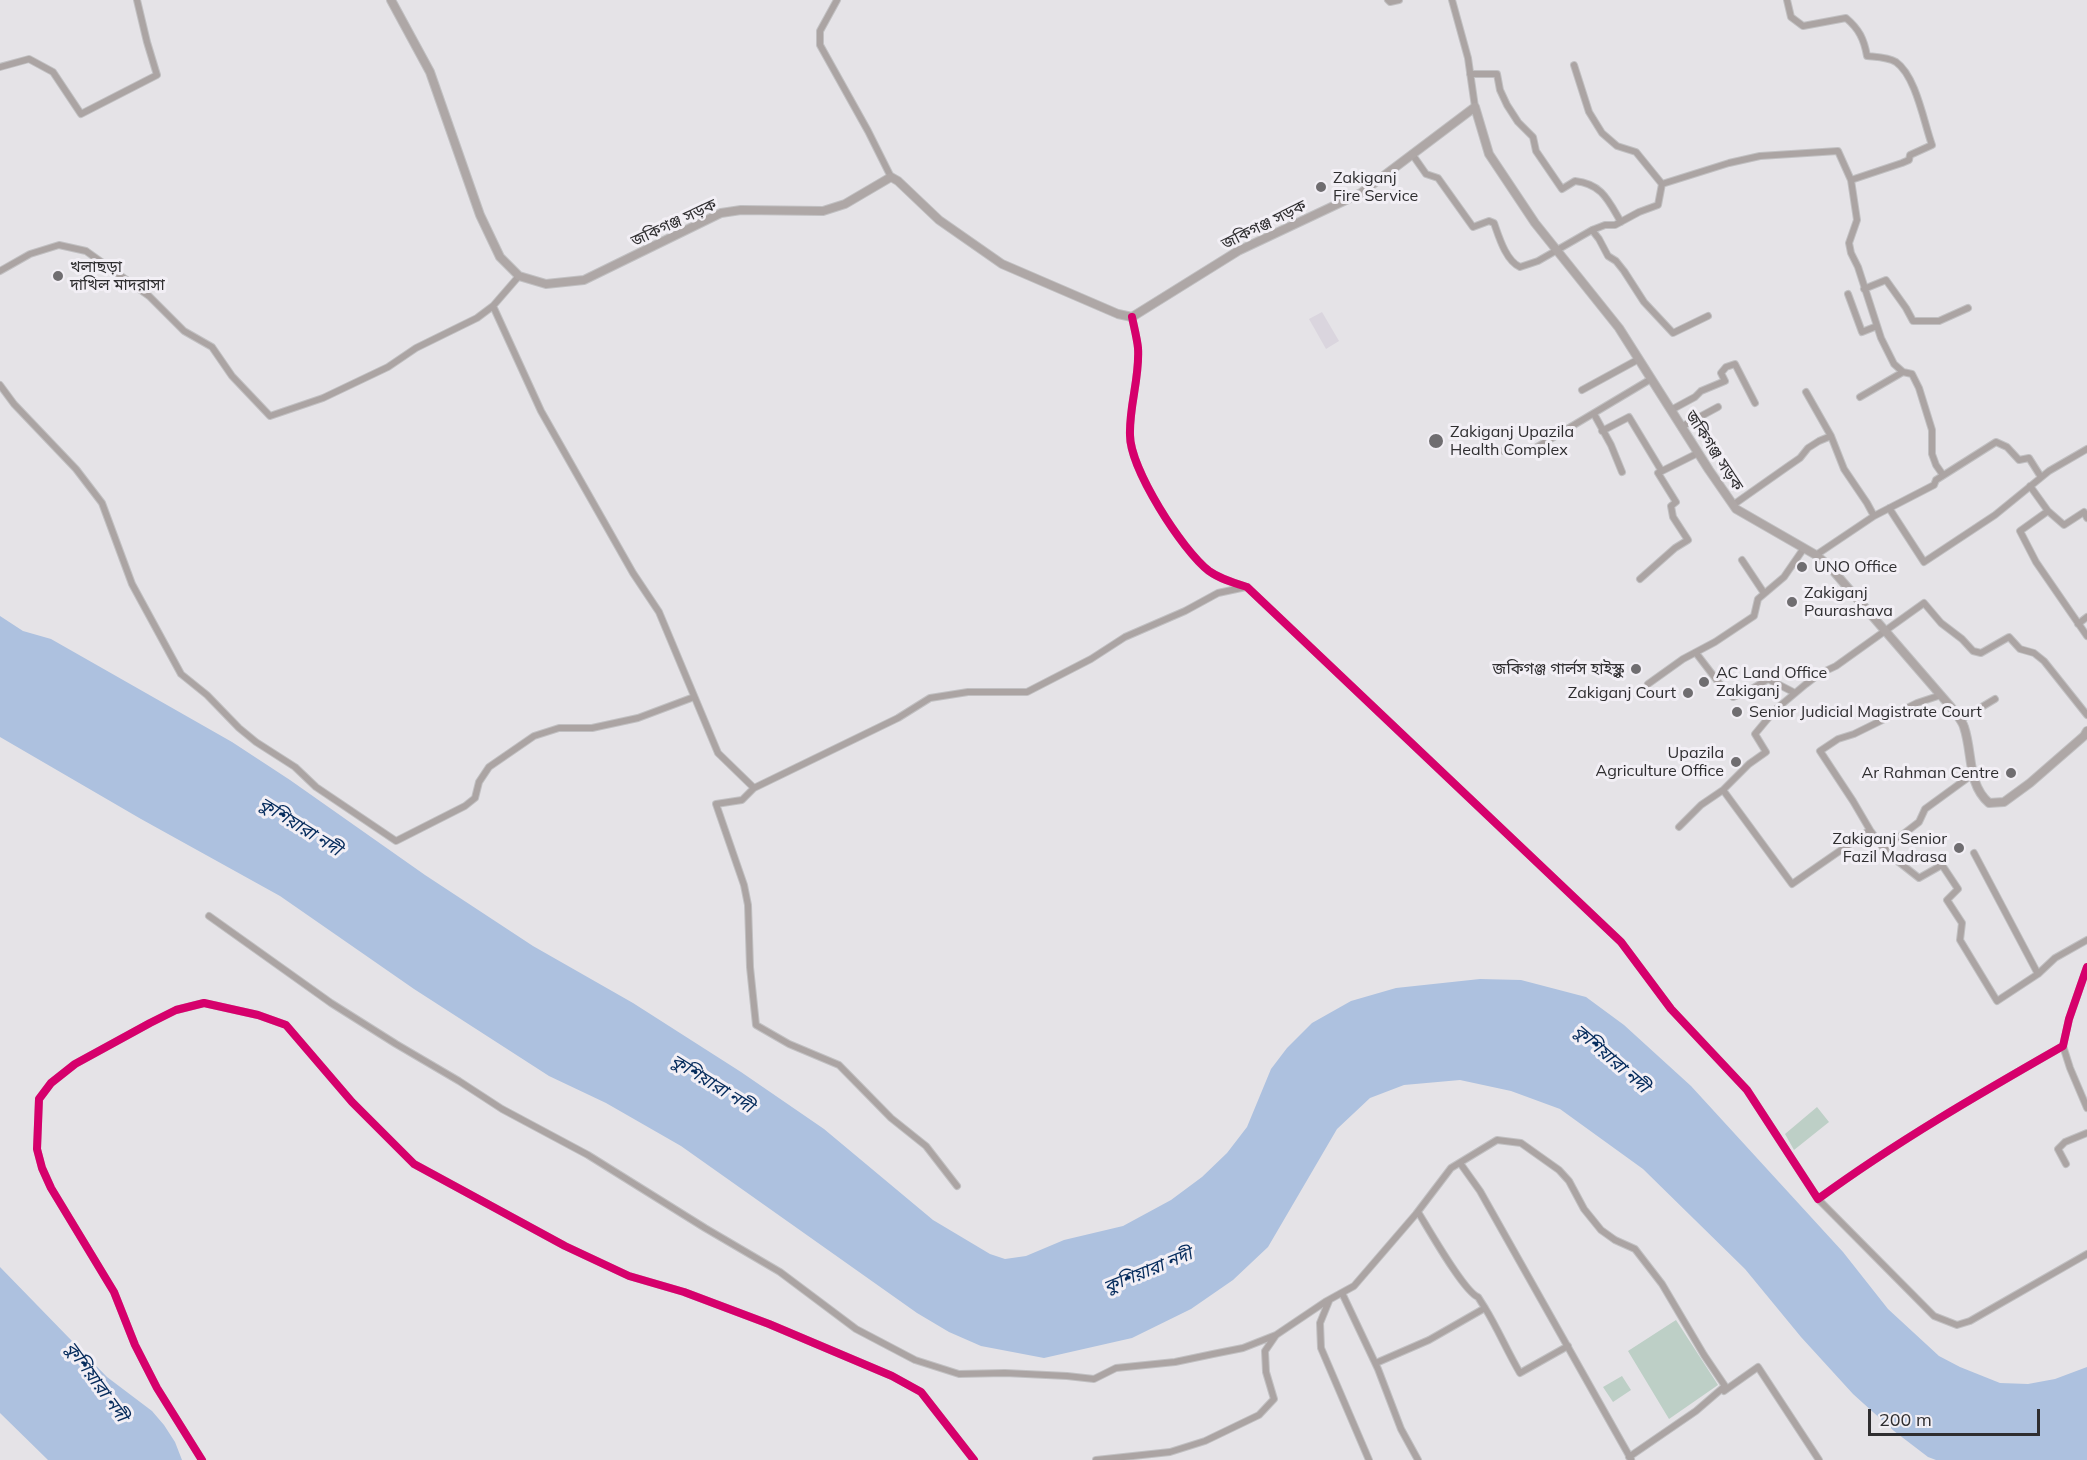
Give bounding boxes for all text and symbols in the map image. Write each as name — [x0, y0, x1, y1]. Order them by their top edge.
place label: Zakiganj Fire Service — [1333, 168, 1418, 206]
marker: Zakiganj Fire Service — [1314, 180, 1328, 194]
street label: জকিগঞ্জ সড়ক — [628, 195, 720, 251]
street label: জকিগঞ্জ সড়ক — [1218, 196, 1310, 254]
place label: খলাছড়া দাখিল মাদরাসা — [70, 257, 165, 295]
marker: খলাছড়া দাখিল মাদরাসা — [51, 269, 65, 283]
street label: জকিগঞ্জ সড়ক — [1681, 407, 1747, 495]
place label: Zakiganj Upazila Health Complex — [1450, 422, 1574, 460]
marker: Zakiganj Upazila Health Complex — [1427, 432, 1445, 450]
place label: UNO Office — [1814, 557, 1897, 577]
marker: UNO Office — [1795, 560, 1809, 574]
place label: Zakiganj Paurashava — [1804, 583, 1893, 621]
marker: Zakiganj Paurashava — [1785, 595, 1799, 609]
place label: জকিগঞ্জ গার্লস হাইস্কুল — [1493, 659, 1624, 679]
marker: জকিগঞ্জ গার্লস হাইস্কুল — [1629, 662, 1643, 676]
place label: AC Land Office Zakiganj — [1716, 663, 1827, 701]
marker: AC Land Office Zakiganj — [1697, 675, 1711, 689]
place label: Zakiganj Court — [1568, 683, 1676, 703]
marker: Zakiganj Court — [1681, 686, 1695, 700]
place label: Senior Judicial Magistrate Court — [1749, 702, 1982, 722]
marker: Senior Judicial Magistrate Court — [1730, 705, 1744, 719]
place label: Upazila Agriculture Office — [1596, 743, 1724, 781]
marker: Upazila Agriculture Office — [1729, 755, 1743, 769]
place label: Ar Rahman Centre — [1862, 763, 1999, 783]
marker: Ar Rahman Centre — [2004, 766, 2018, 780]
water label: কুশিয়ারা নদী — [255, 793, 345, 861]
place label: Zakiganj Senior Fazil Madrasa — [1833, 829, 1947, 867]
marker: Zakiganj Senior Fazil Madrasa — [1952, 841, 1966, 855]
water label: কুশিয়ারা নদী — [1569, 1020, 1653, 1098]
water label: কুশিয়ারা নদী — [667, 1050, 757, 1118]
water label: কুশিয়ারা নদী — [1101, 1243, 1195, 1299]
water label: কুশিয়ারা নদী — [60, 1338, 132, 1426]
scale bar — [1871, 1397, 2044, 1435]
text: 200 m — [1879, 1408, 1932, 1431]

